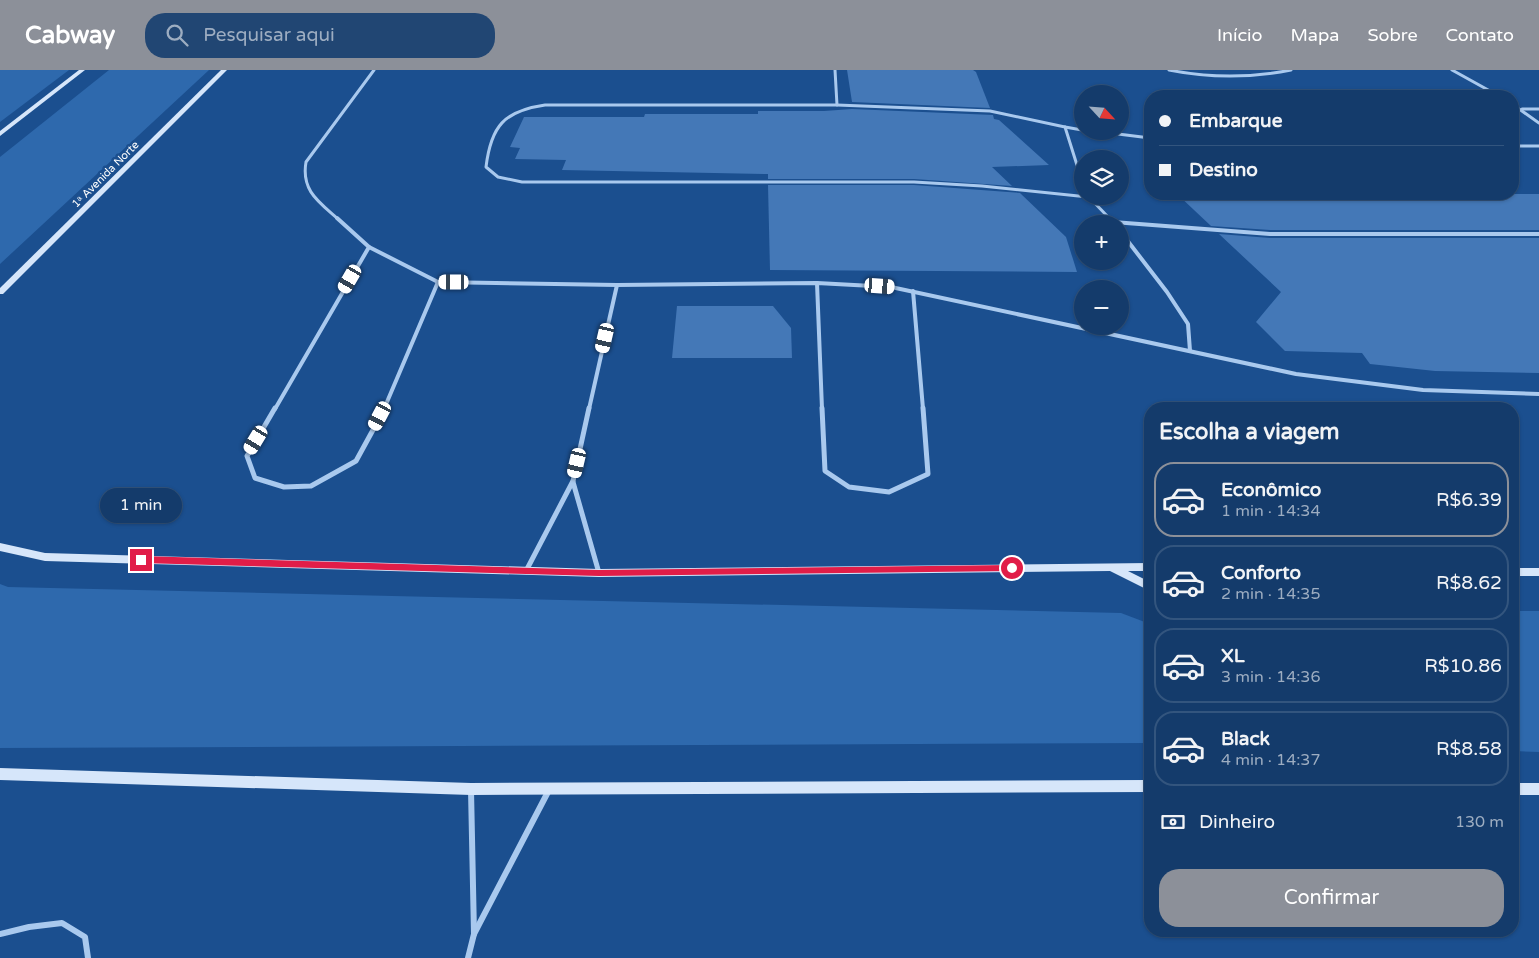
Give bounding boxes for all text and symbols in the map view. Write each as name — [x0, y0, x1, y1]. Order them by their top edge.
search box — [145, 13, 495, 58]
text: Cabway — [25, 21, 115, 50]
icon: search — [163, 21, 191, 49]
text: Pesquisar aqui — [203, 24, 335, 46]
text: Início — [1217, 24, 1262, 46]
text: Mapa — [1290, 24, 1339, 46]
text: Sobre — [1367, 24, 1418, 46]
text: Contato — [1446, 24, 1514, 46]
north arrow — [1074, 85, 1129, 140]
map controls — [1074, 85, 1129, 335]
text: Embarque — [1189, 110, 1282, 132]
street label: 1ᵃ Avenida Norte — [69, 138, 141, 210]
button: layers — [1074, 150, 1129, 205]
text: Destino — [1189, 159, 1258, 181]
button: + — [1074, 215, 1129, 270]
car — [336, 262, 363, 296]
car — [439, 275, 469, 290]
car — [864, 277, 895, 295]
button: − — [1074, 280, 1129, 335]
car — [594, 322, 615, 354]
car — [366, 399, 393, 433]
text: Escolha a viagem — [1159, 419, 1340, 445]
car — [241, 423, 270, 457]
car — [566, 447, 587, 479]
icon: car — [1161, 477, 1206, 522]
text: Econômico — [1221, 479, 1321, 501]
callout: 1 min — [100, 488, 182, 522]
text: R$6.39 — [1436, 489, 1502, 511]
text: 1 min — [120, 495, 162, 515]
text: 1 min · 14:34 — [1221, 501, 1320, 521]
route end — [130, 549, 152, 571]
route start — [1001, 557, 1023, 579]
icon: car — [1161, 560, 1206, 605]
text: Conforto — [1221, 562, 1301, 584]
text: R$8.62 — [1436, 572, 1502, 594]
text: 2 min · 14:35 — [1221, 584, 1320, 604]
icon: car — [1161, 643, 1206, 688]
text: XL — [1221, 645, 1245, 667]
text: R$10.86 — [1424, 655, 1502, 677]
text: 3 min · 14:36 — [1221, 667, 1320, 687]
icon: car — [1161, 726, 1206, 771]
text: Black — [1221, 728, 1270, 750]
text: R$8.58 — [1436, 738, 1502, 760]
text: 4 min · 14:37 — [1221, 750, 1320, 770]
icon: cash — [1159, 808, 1187, 836]
text: Dinheiro — [1199, 811, 1275, 833]
text: 130 m — [1455, 812, 1504, 832]
button: Confirmar — [1159, 869, 1504, 927]

